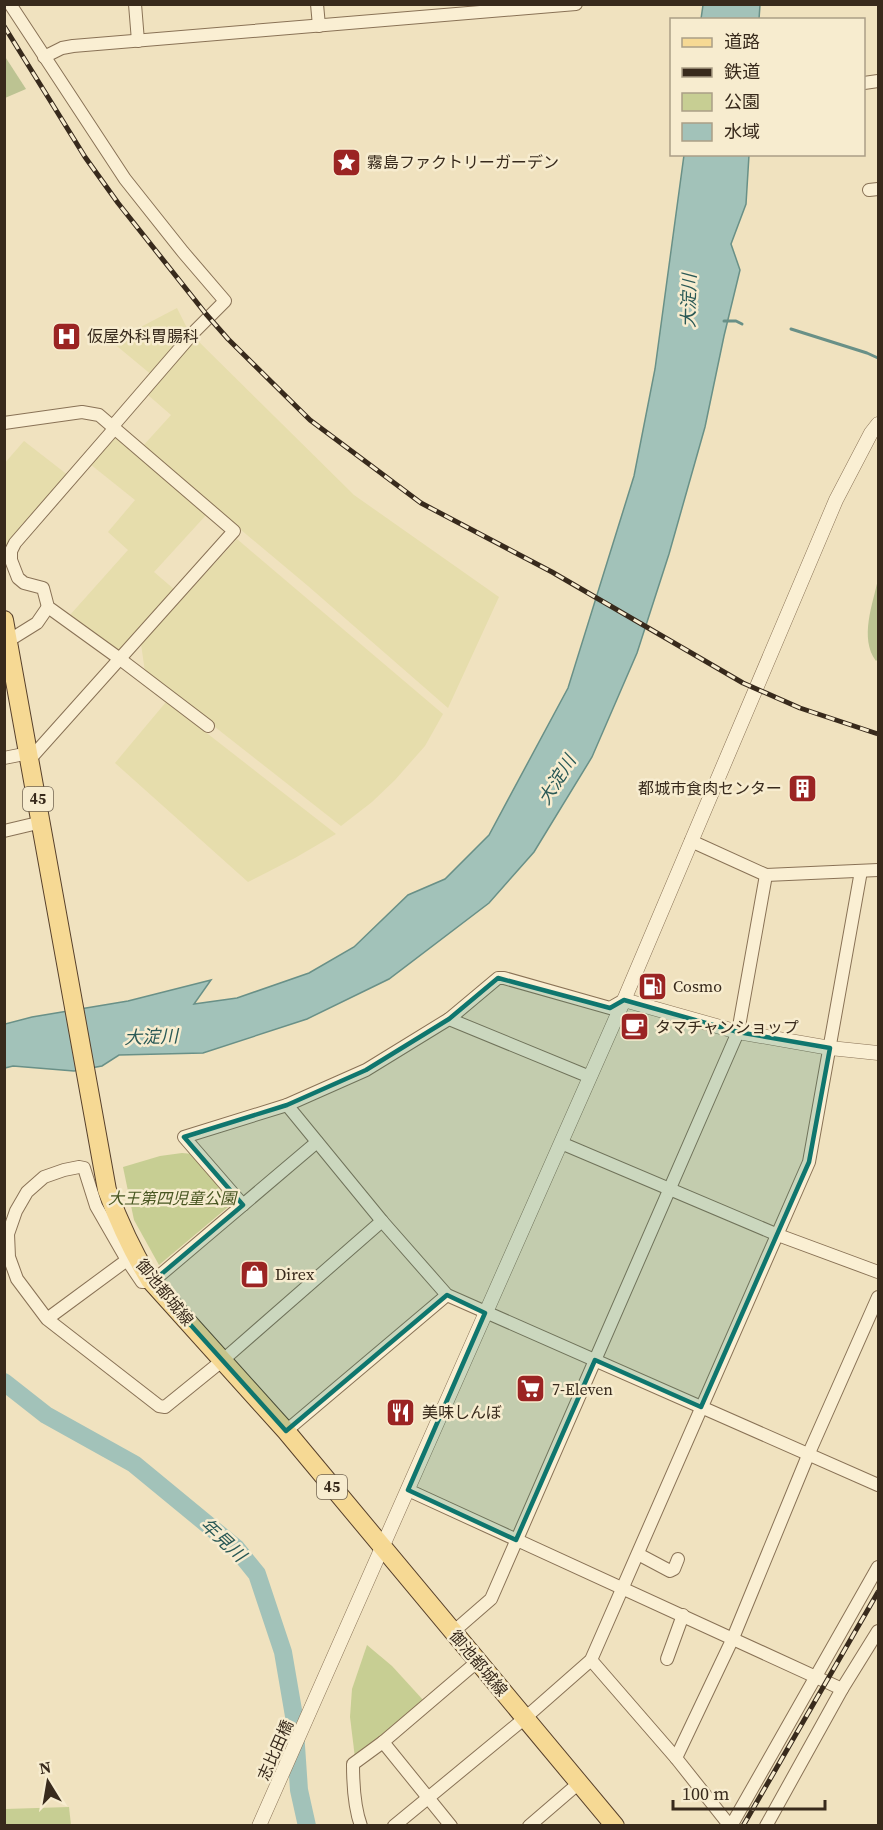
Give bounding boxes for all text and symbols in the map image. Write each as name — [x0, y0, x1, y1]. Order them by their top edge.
legend — [670, 18, 865, 156]
text: 道路 — [724, 29, 760, 54]
text: 鉄道 — [724, 59, 760, 84]
text: 公園 — [724, 89, 760, 114]
text: 水域 — [724, 119, 760, 144]
place icon: 霧島ファクトリーガーデン — [330, 146, 362, 178]
place label: 霧島ファクトリーガーデン — [367, 151, 559, 173]
water label: 大淀川 — [676, 272, 702, 328]
hospital icon: 仮屋外科胃腸科 — [50, 320, 82, 352]
place label: 仮屋外科胃腸科 — [87, 325, 199, 347]
water label: 大淀川 — [532, 749, 583, 809]
building icon: 都城市食肉センター — [787, 772, 819, 804]
place label: 都城市食肉センター — [638, 777, 782, 799]
road number: 45 — [23, 787, 53, 811]
fuel station icon: Cosmo — [636, 970, 668, 1002]
place label: Cosmo — [673, 975, 722, 997]
cafe icon: タマチャンショップ — [618, 1011, 650, 1043]
place label: タマチャンショップ — [655, 1016, 799, 1038]
water label: 大淀川 — [124, 1023, 180, 1050]
park label: 大王第四児童公園 — [108, 1187, 238, 1209]
street label: 御池都城線 — [131, 1254, 199, 1330]
shop icon: Direx — [238, 1258, 270, 1290]
place label: Direx — [275, 1263, 315, 1285]
supermarket icon: 7-Eleven — [515, 1373, 547, 1405]
place label: 7-Eleven — [552, 1378, 613, 1400]
restaurant icon: 美味しんぼ — [385, 1396, 417, 1428]
place label: 美味しんぼ — [422, 1401, 502, 1423]
road number: 45 — [317, 1475, 347, 1499]
water label: 年見川 — [195, 1512, 253, 1569]
street label: 御池都城線 — [445, 1625, 513, 1701]
street label: 志比田橋 — [252, 1716, 298, 1784]
north arrow — [18, 1752, 78, 1812]
text: N — [37, 1755, 53, 1779]
scale bar — [673, 1773, 824, 1811]
text: 100 m — [682, 1781, 729, 1806]

